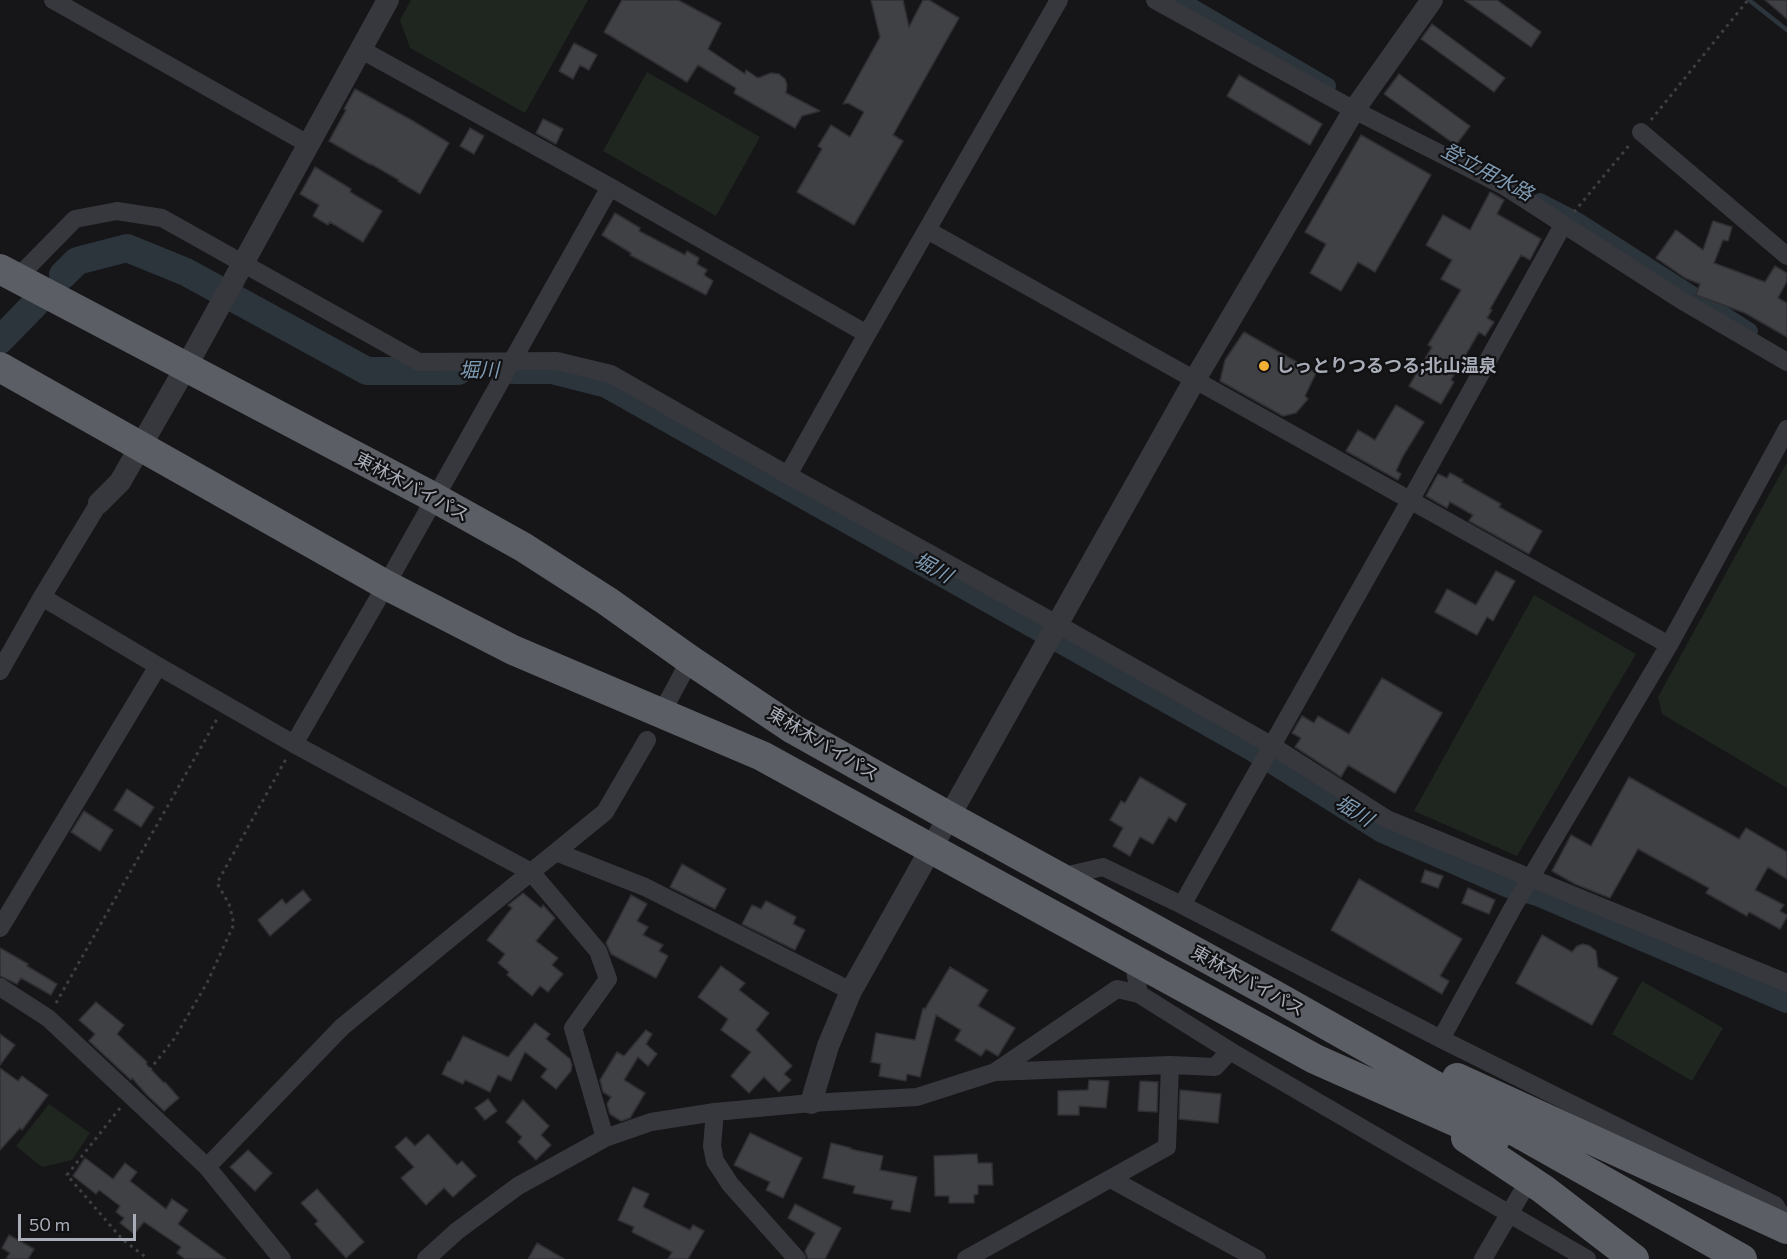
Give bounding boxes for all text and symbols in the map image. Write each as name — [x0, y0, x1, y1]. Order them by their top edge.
water label: 登立用水路 — [1437, 138, 1537, 206]
place label: しっとりつるつる;北山温泉 — [1276, 355, 1497, 377]
water label: 堀川 — [459, 358, 499, 382]
marker: しっとりつるつる;北山温泉 — [1257, 359, 1271, 373]
street label: 東林木バイパス — [351, 448, 473, 526]
water label: 堀川 — [910, 548, 956, 588]
street label: 東林木バイパス — [763, 702, 883, 786]
water label: 堀川 — [1331, 790, 1377, 832]
street label: 東林木バイパス — [1188, 941, 1308, 1021]
scale bar — [21, 1202, 140, 1240]
text: 50 m — [29, 1213, 70, 1235]

